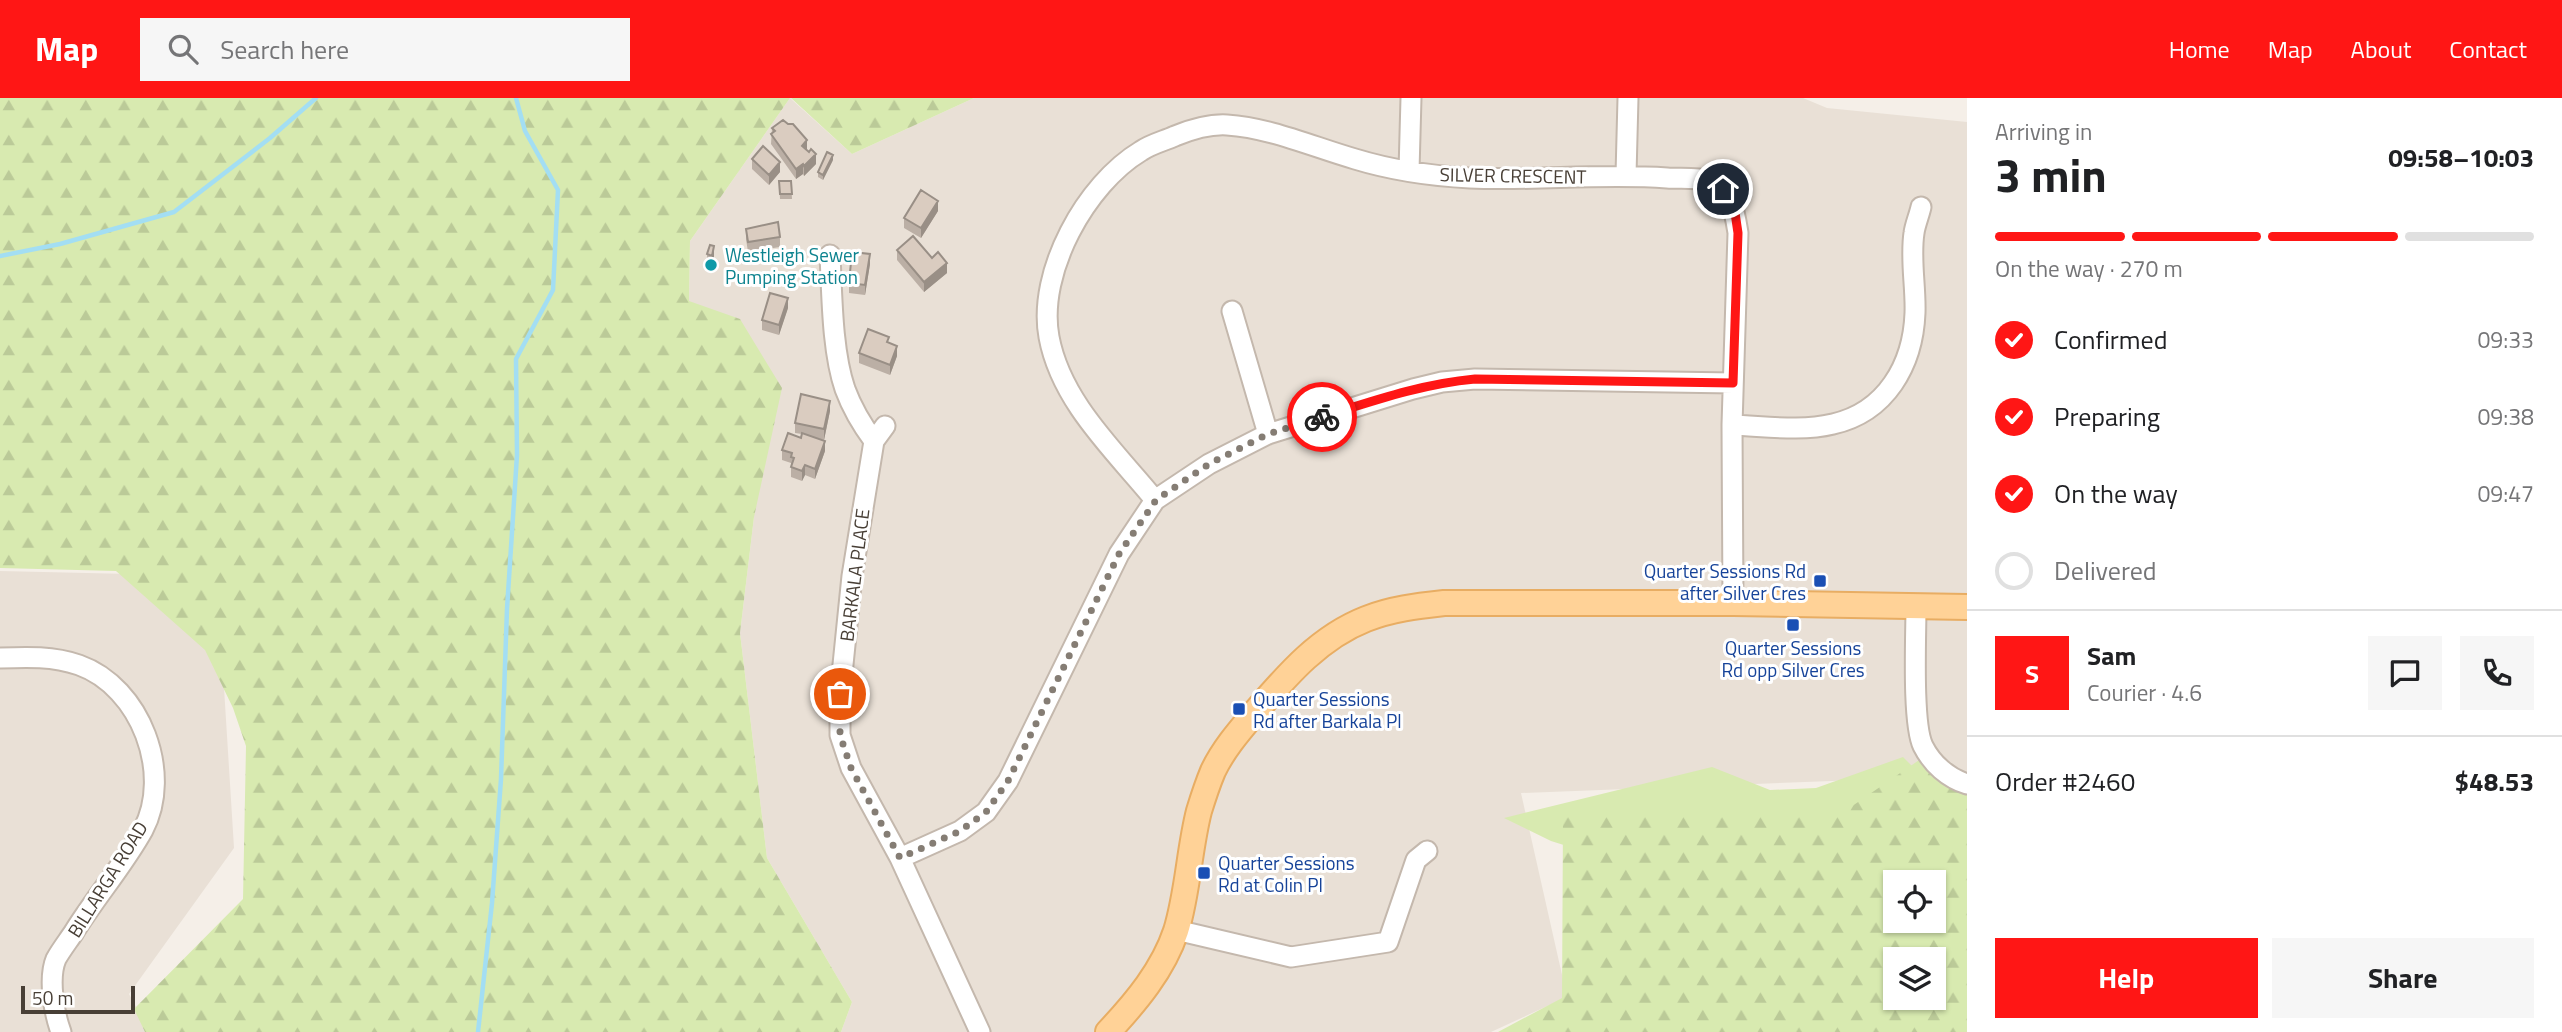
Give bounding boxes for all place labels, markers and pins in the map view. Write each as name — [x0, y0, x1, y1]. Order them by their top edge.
pin — [1693, 159, 1753, 219]
place label: Westleigh Sewer Pumping Station — [725, 240, 860, 291]
marker: Westleigh Sewer Pumping Station — [703, 257, 719, 273]
place label: Quarter Sessions Rd after Silver Cres — [1644, 556, 1806, 607]
marker: Quarter Sessions Rd after Silver Cres — [1812, 573, 1828, 589]
marker: Quarter Sessions Rd opp Silver Cres — [1785, 617, 1801, 633]
place label: Quarter Sessions Rd opp Silver Cres — [1721, 633, 1865, 684]
pin — [810, 664, 870, 724]
place label: Quarter Sessions Rd after Barkala Pl — [1253, 684, 1402, 735]
marker: Quarter Sessions Rd after Barkala Pl — [1231, 701, 1247, 717]
place label: Quarter Sessions Rd at Colin Pl — [1218, 848, 1355, 899]
marker: Quarter Sessions Rd at Colin Pl — [1196, 865, 1212, 881]

